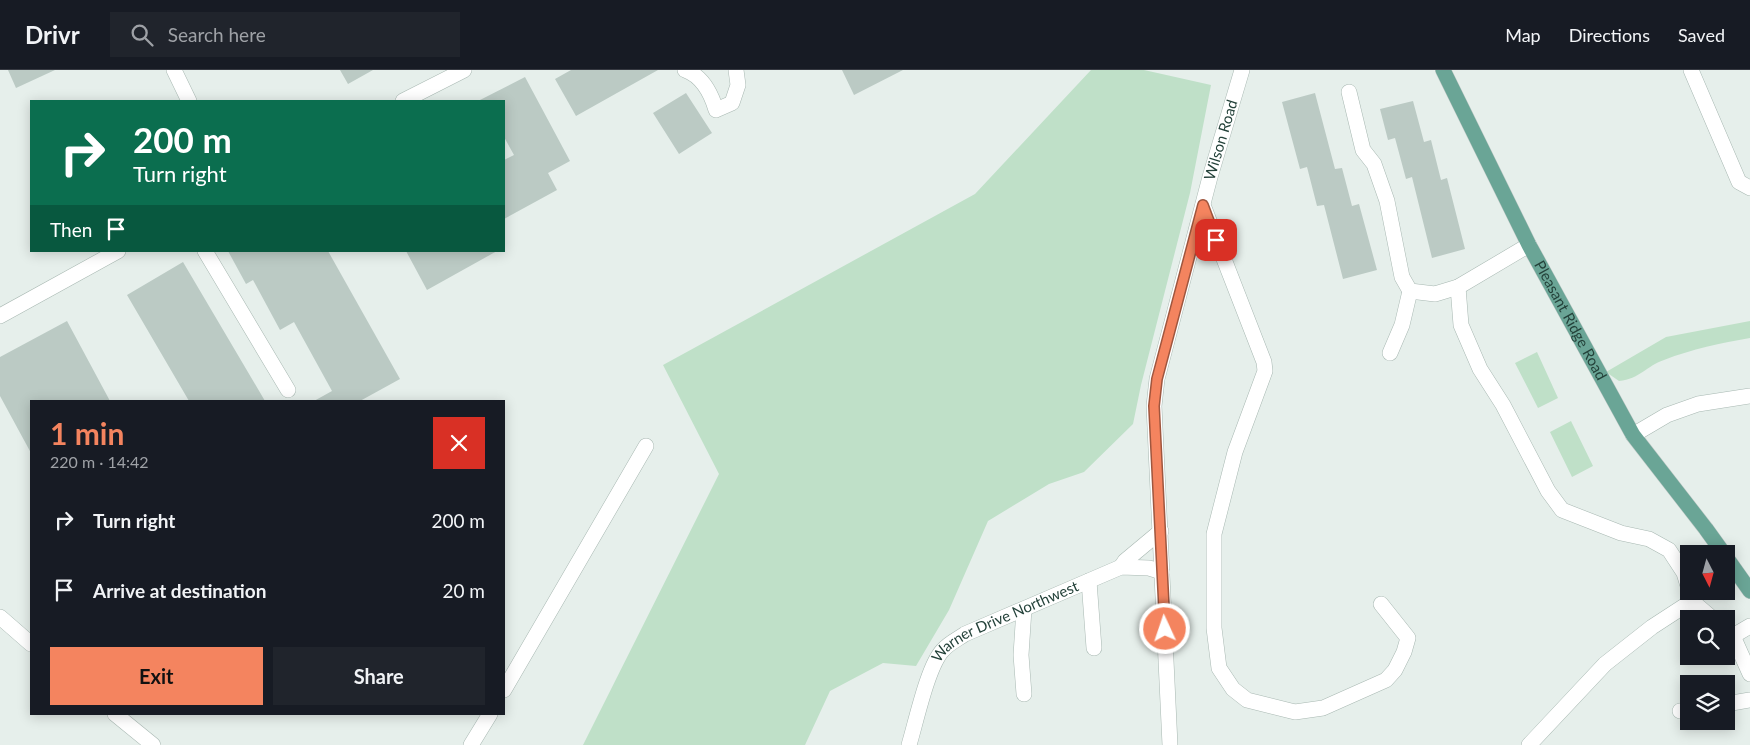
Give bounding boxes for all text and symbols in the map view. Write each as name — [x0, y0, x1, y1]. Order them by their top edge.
search box — [110, 12, 460, 57]
text: Drivr — [25, 20, 80, 49]
icon: search — [128, 21, 156, 49]
text: Search here — [168, 23, 266, 46]
text: Map — [1505, 24, 1541, 46]
text: Directions — [1569, 24, 1650, 46]
text: Saved — [1678, 24, 1725, 46]
street label: Wilson Road — [1200, 97, 1241, 182]
text: 200 m — [133, 118, 232, 160]
icon: right — [50, 120, 115, 185]
text: Turn right — [133, 160, 227, 187]
icon: arrive — [102, 215, 130, 243]
text: Then — [50, 218, 92, 241]
pin — [1195, 219, 1237, 261]
icon: arrive — [1202, 226, 1230, 254]
street label: Pleasant Ridge Road — [1531, 257, 1611, 383]
text: 1 min — [50, 415, 124, 451]
button: close — [433, 417, 485, 469]
text: 220 m · 14:42 — [50, 452, 149, 471]
icon: right — [50, 506, 78, 534]
text: Turn right — [93, 509, 175, 532]
text: 200 m — [431, 509, 485, 532]
north arrow — [1680, 545, 1735, 600]
map controls — [1680, 545, 1735, 730]
icon: arrive — [50, 576, 78, 604]
street label: Warner Drive Northwest — [927, 576, 1081, 665]
text: Arrive at destination — [93, 579, 266, 602]
text: 20 m — [442, 579, 485, 602]
position arrow — [1138, 602, 1190, 654]
button: search — [1680, 610, 1735, 665]
button: Exit — [50, 647, 263, 705]
button: Share — [273, 647, 485, 705]
button: layers — [1680, 675, 1735, 730]

